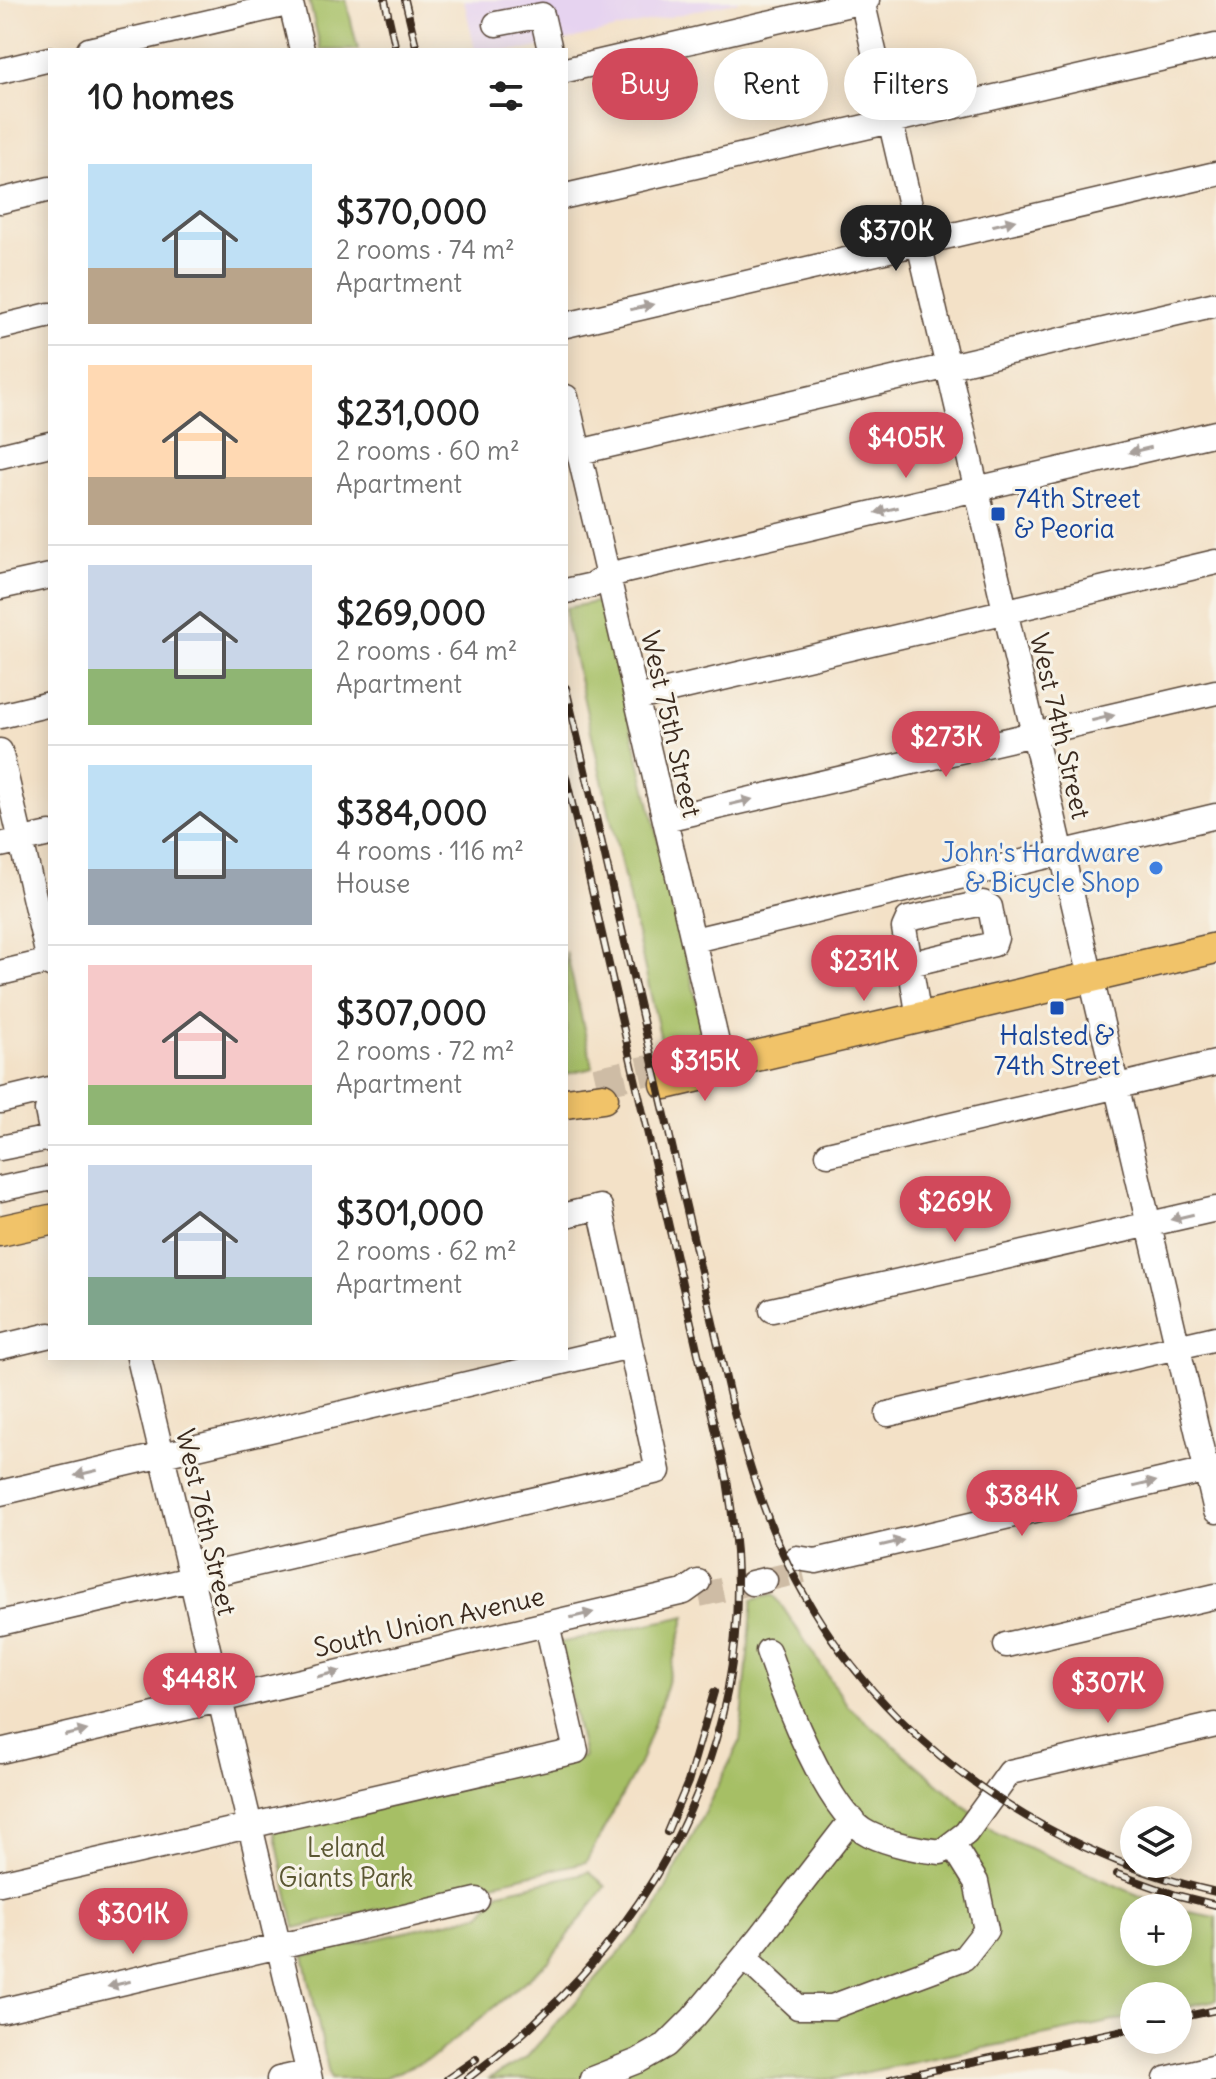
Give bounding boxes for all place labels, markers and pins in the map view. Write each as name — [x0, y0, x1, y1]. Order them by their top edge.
pin: $370K — [840, 205, 952, 273]
pin: $405K — [850, 412, 962, 480]
place label: 74th Street & Peoria — [1014, 482, 1141, 545]
marker: 74th Street & Peoria — [989, 505, 1007, 523]
pin: $273K — [890, 711, 1002, 779]
place label: John's Hardware & Bicycle Shop — [941, 836, 1140, 899]
marker: John's Hardware & Bicycle Shop — [1147, 859, 1165, 877]
pin: $231K — [808, 935, 920, 1003]
marker: Halsted & 74th Street — [1048, 999, 1066, 1017]
place label: Halsted & 74th Street — [994, 1019, 1121, 1082]
pin: $315K — [649, 1035, 761, 1103]
pin: $269K — [899, 1176, 1011, 1244]
pin: $384K — [966, 1470, 1078, 1538]
pin: $448K — [143, 1653, 255, 1721]
pin: $307K — [1052, 1657, 1164, 1725]
pin: $301K — [77, 1888, 189, 1956]

